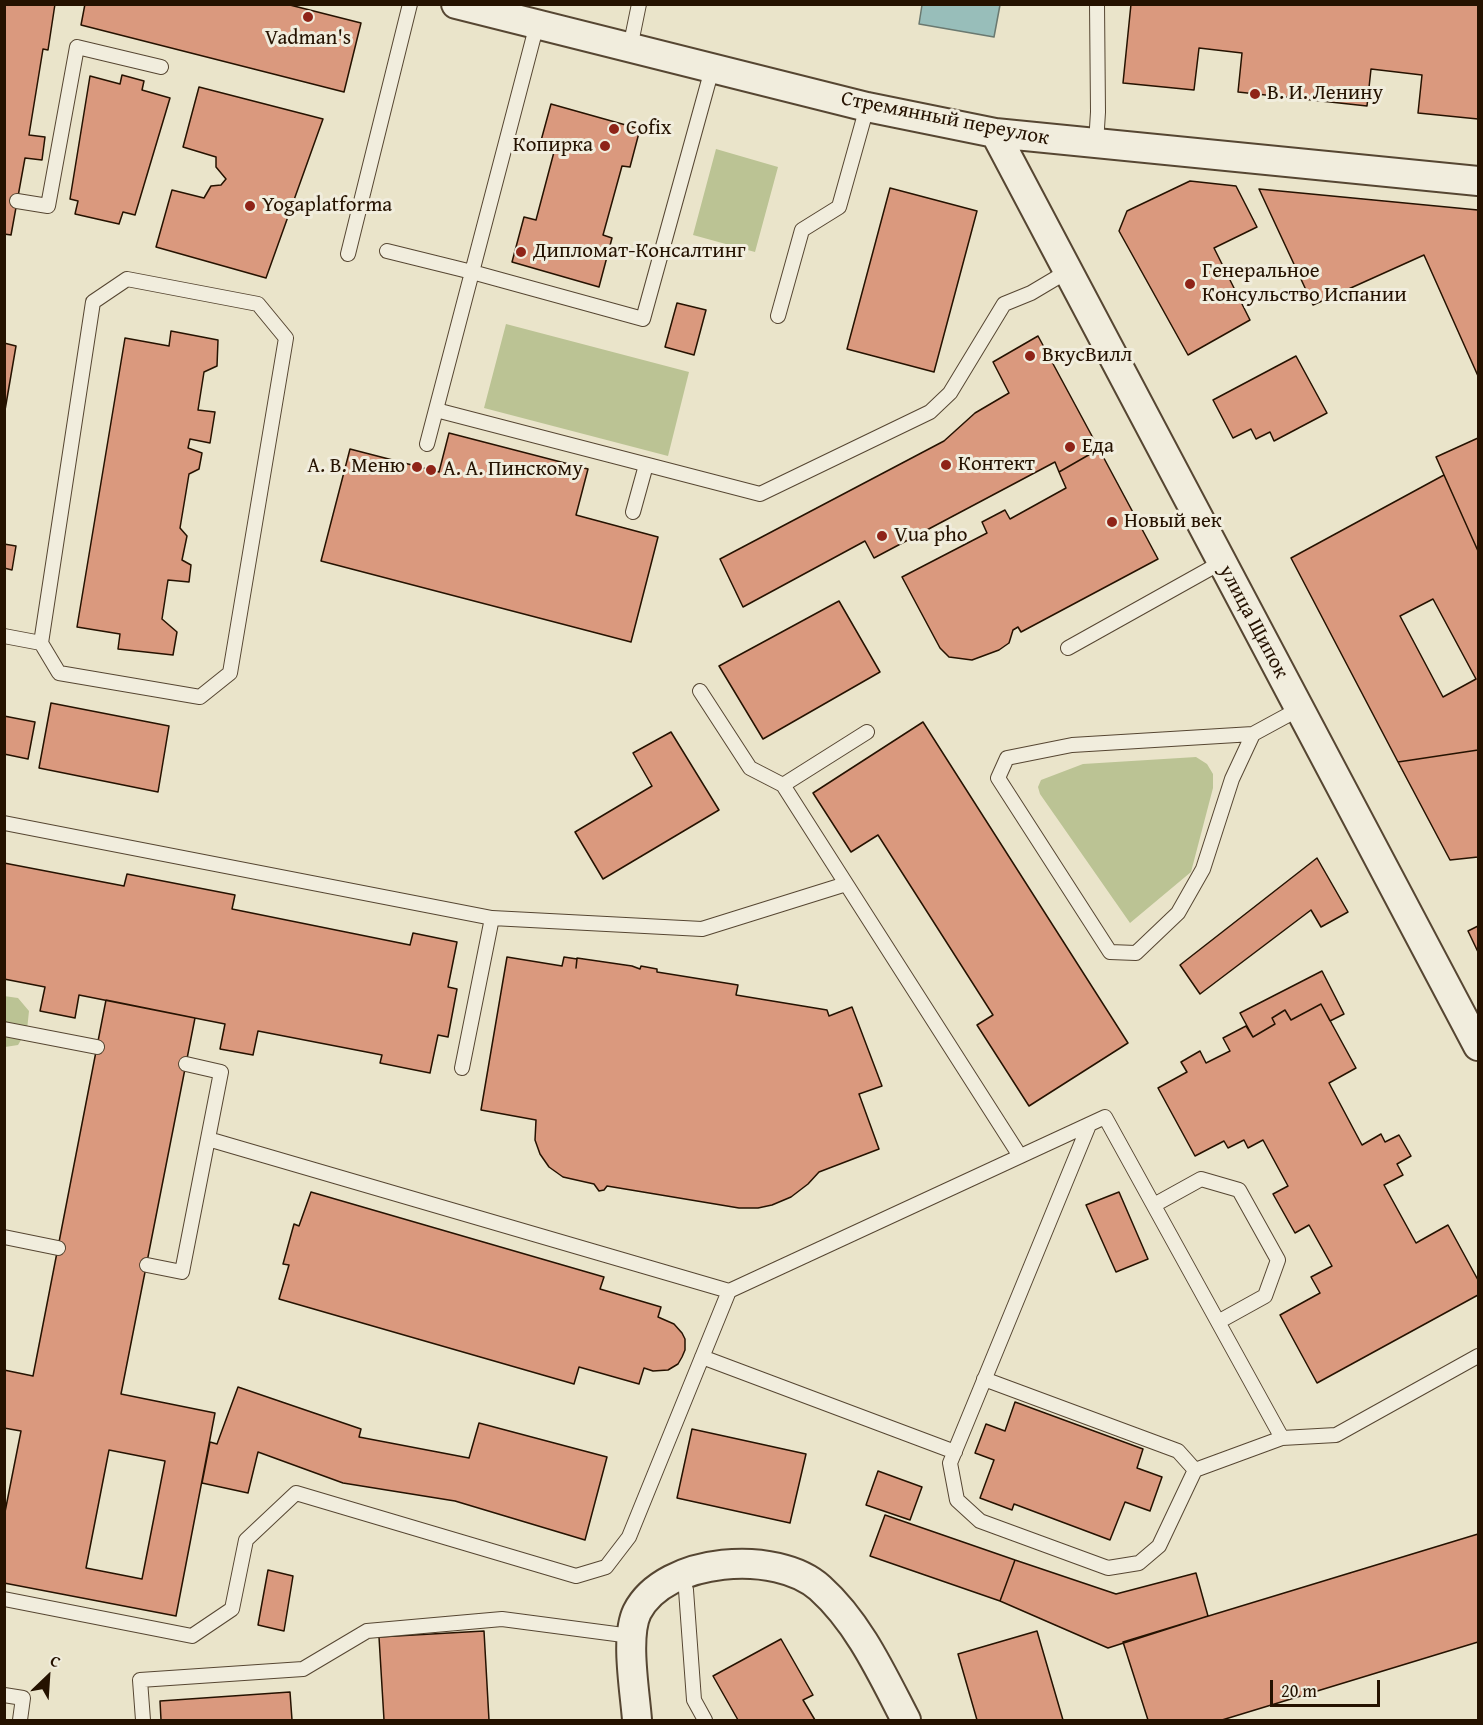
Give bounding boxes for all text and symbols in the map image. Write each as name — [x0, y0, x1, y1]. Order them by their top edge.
marker: Vadman's — [301, 10, 315, 24]
place label: Vadman's — [265, 26, 351, 52]
place label: В. И. Ленину — [1267, 81, 1383, 107]
street label: Стремянный переулок — [839, 86, 1051, 152]
marker: В. И. Ленину — [1248, 87, 1262, 101]
place label: Cofix — [626, 116, 671, 142]
marker: Cofix — [607, 122, 621, 136]
place label: Копирка — [513, 133, 593, 159]
marker: Копирка — [598, 139, 612, 153]
place label: Yogaplatforma — [262, 193, 392, 219]
marker: Yogaplatforma — [243, 199, 257, 213]
place label: Дипломат-Консалтинг — [533, 239, 746, 265]
marker: Дипломат-Консалтинг — [514, 245, 528, 259]
place label: Генеральное Консульство Испании — [1202, 259, 1407, 309]
marker: Генеральное Консульство Испании — [1183, 277, 1197, 291]
place label: ВкусВилл — [1042, 343, 1132, 369]
marker: ВкусВилл — [1023, 349, 1037, 363]
place label: Еда — [1082, 434, 1114, 460]
marker: Еда — [1063, 440, 1077, 454]
place label: Контект — [958, 452, 1035, 478]
place label: А. В. Меню — [307, 454, 405, 480]
place label: А. А. Пинскому — [443, 457, 583, 483]
marker: Контект — [939, 458, 953, 472]
marker: А. В. Меню — [410, 460, 424, 474]
marker: А. А. Пинскому — [424, 463, 438, 477]
place label: Новый век — [1124, 509, 1222, 535]
marker: Новый век — [1105, 515, 1119, 529]
place label: Vua pho — [894, 523, 968, 549]
marker: Vua pho — [875, 529, 889, 543]
street label: улица Щипок — [1213, 561, 1293, 683]
north arrow — [18, 1647, 78, 1707]
text: С — [46, 1648, 65, 1673]
scale bar — [1273, 1668, 1382, 1706]
text: 20 m — [1281, 1677, 1317, 1704]

